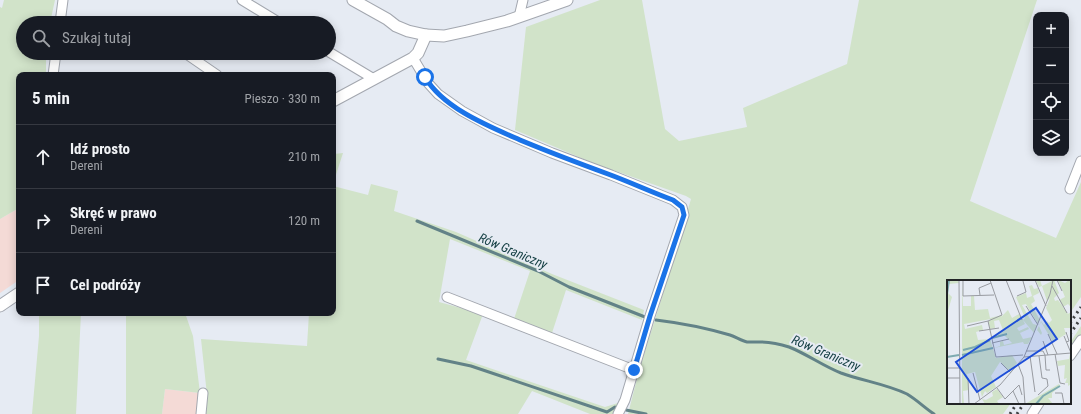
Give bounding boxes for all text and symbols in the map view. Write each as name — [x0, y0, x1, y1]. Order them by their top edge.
map controls — [1033, 12, 1069, 156]
button: + — [1033, 12, 1069, 48]
search box — [16, 16, 336, 60]
icon: search — [30, 27, 52, 49]
text: Szukaj tutaj — [62, 29, 131, 47]
button: − — [1033, 48, 1069, 84]
route start — [416, 68, 434, 86]
button: locate — [1033, 84, 1069, 120]
text: 5 min — [32, 88, 70, 108]
text: Pieszo · 330 m — [245, 91, 320, 106]
button: layers — [1033, 120, 1069, 156]
text: Idź prosto — [70, 140, 130, 158]
icon: ahead — [32, 146, 54, 168]
text: 210 m — [288, 149, 320, 164]
text: Dereni — [70, 158, 103, 173]
text: Skręć w prawo — [70, 204, 157, 222]
icon: right — [32, 210, 54, 232]
text: 120 m — [288, 213, 320, 228]
text: Dereni — [70, 222, 103, 237]
water label: Rów Graniczny — [476, 230, 550, 272]
icon: arrive — [32, 274, 54, 296]
text: Cel podróży — [70, 276, 141, 294]
inset map — [947, 280, 1071, 404]
water label: Rów Graniczny — [789, 332, 863, 374]
route end — [625, 361, 643, 379]

